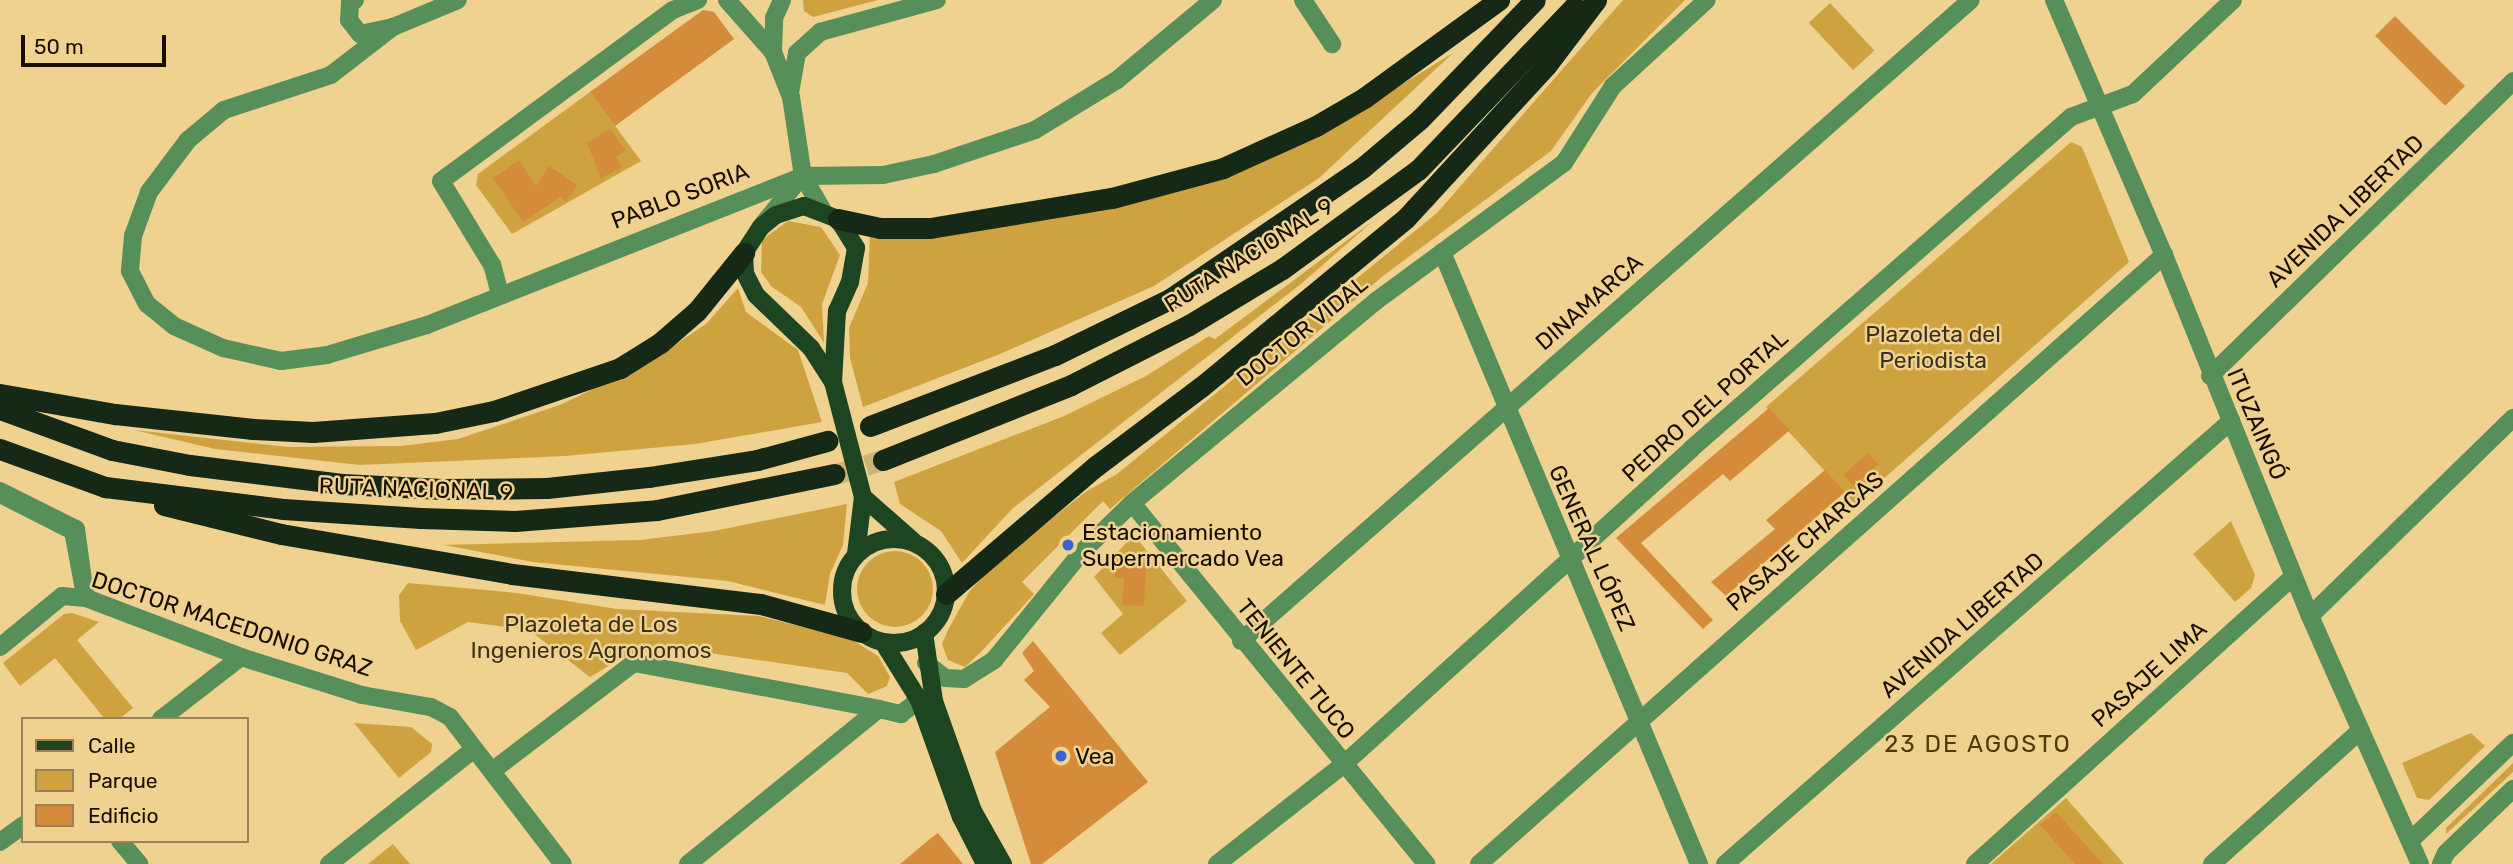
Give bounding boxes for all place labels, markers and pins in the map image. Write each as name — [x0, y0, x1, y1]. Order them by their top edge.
place label: Estacionamiento Supermercado Vea — [1082, 518, 1285, 572]
marker: Estacionamiento Supermercado Vea — [1060, 537, 1076, 553]
place label: Vea — [1075, 742, 1114, 770]
marker: Vea — [1053, 748, 1069, 764]

